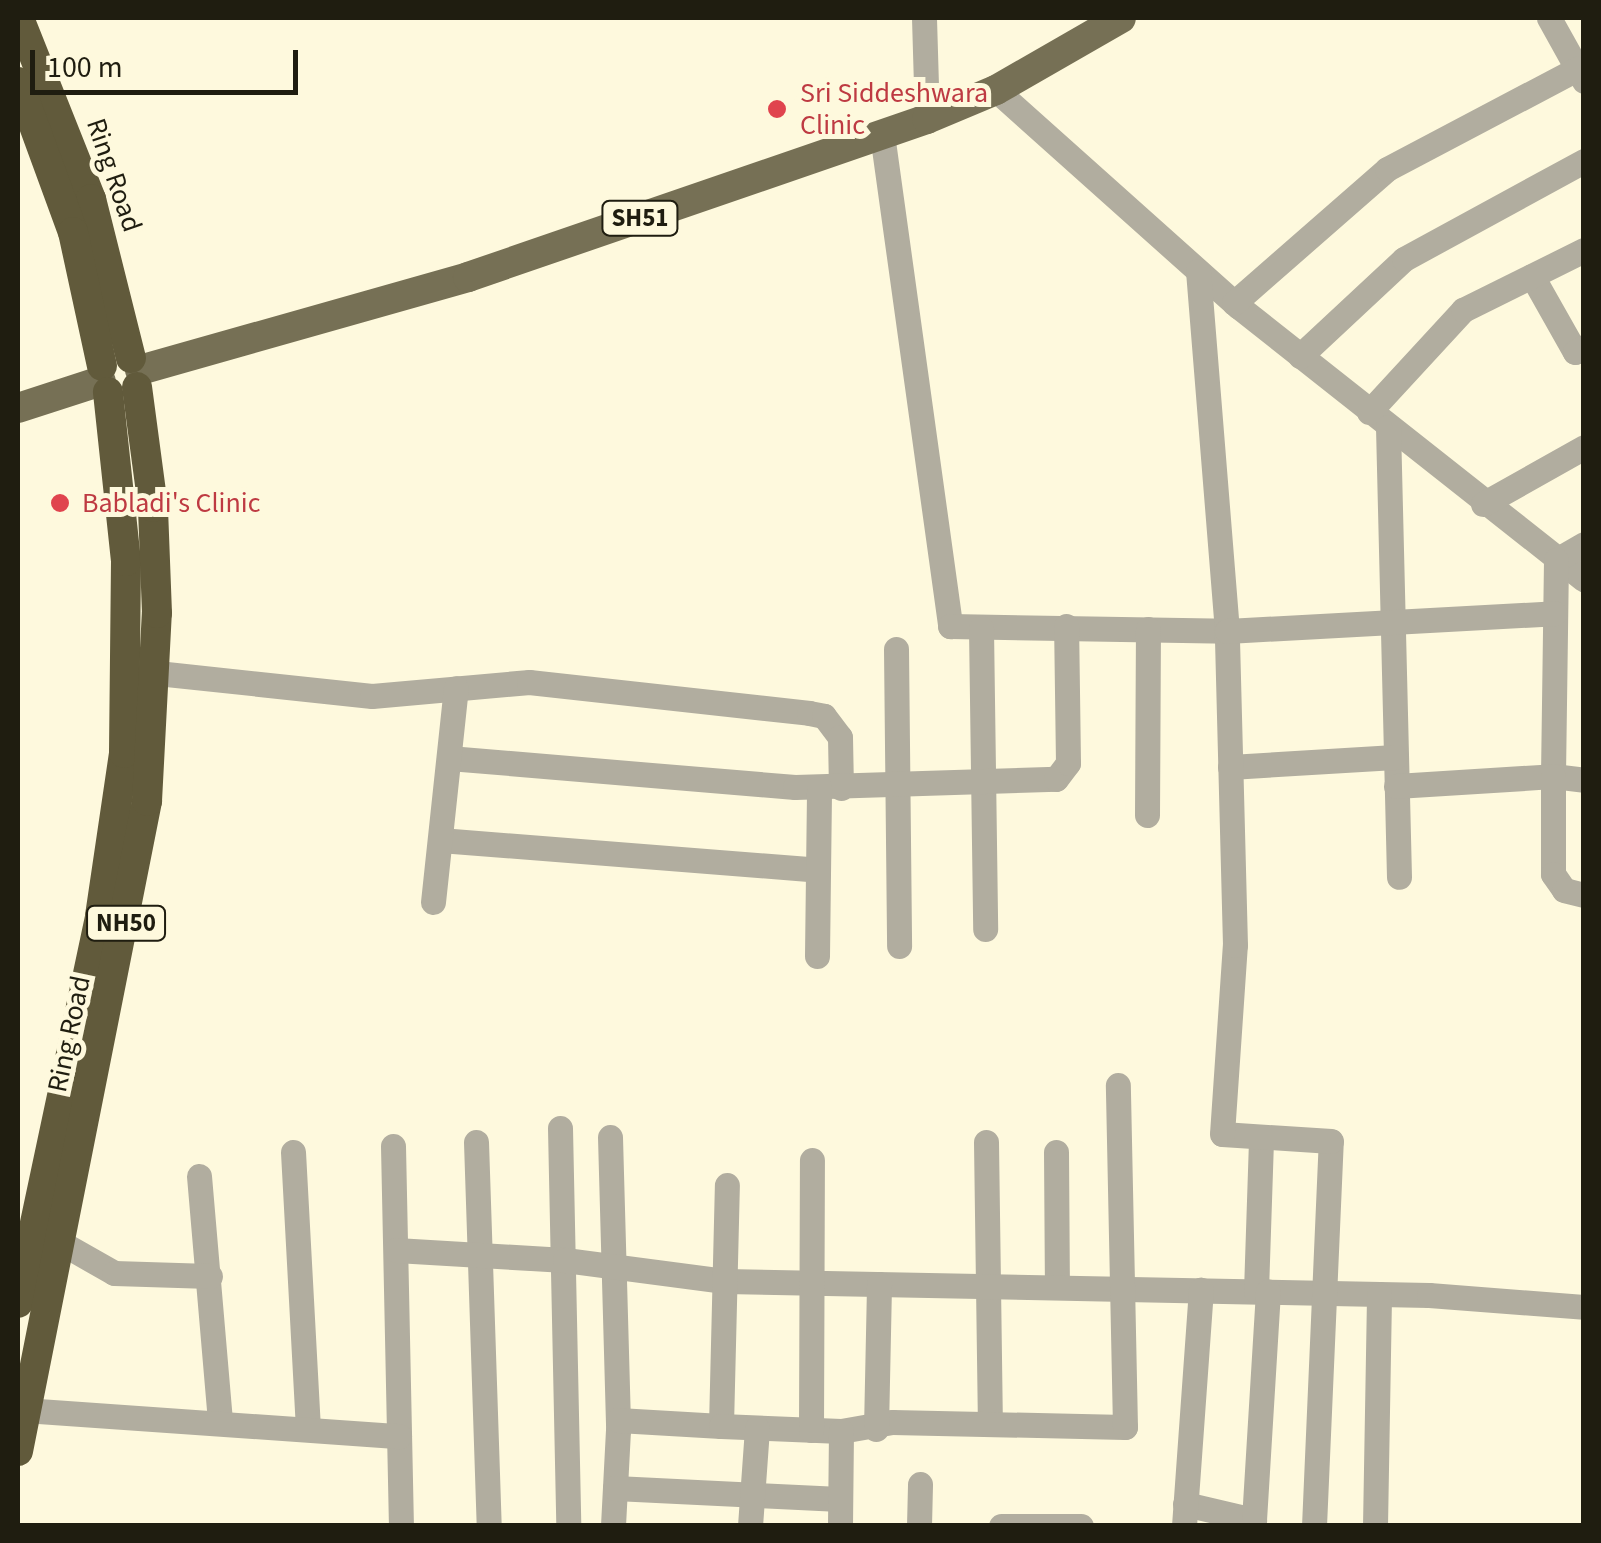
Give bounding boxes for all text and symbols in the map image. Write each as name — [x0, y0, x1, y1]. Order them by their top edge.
scale bar — [35, 30, 302, 92]
text: 100 m — [47, 46, 123, 89]
place label: Sri Siddeshwara Clinic — [800, 76, 988, 142]
marker: Sri Siddeshwara Clinic — [764, 96, 790, 122]
street label: Ring Road — [79, 114, 149, 236]
road number: SH51 — [600, 198, 680, 238]
place label: Babladi's Clinic — [82, 486, 260, 520]
marker: Babladi's Clinic — [47, 490, 73, 516]
road number: NH50 — [86, 903, 166, 943]
street label: Ring Road — [40, 973, 98, 1095]

